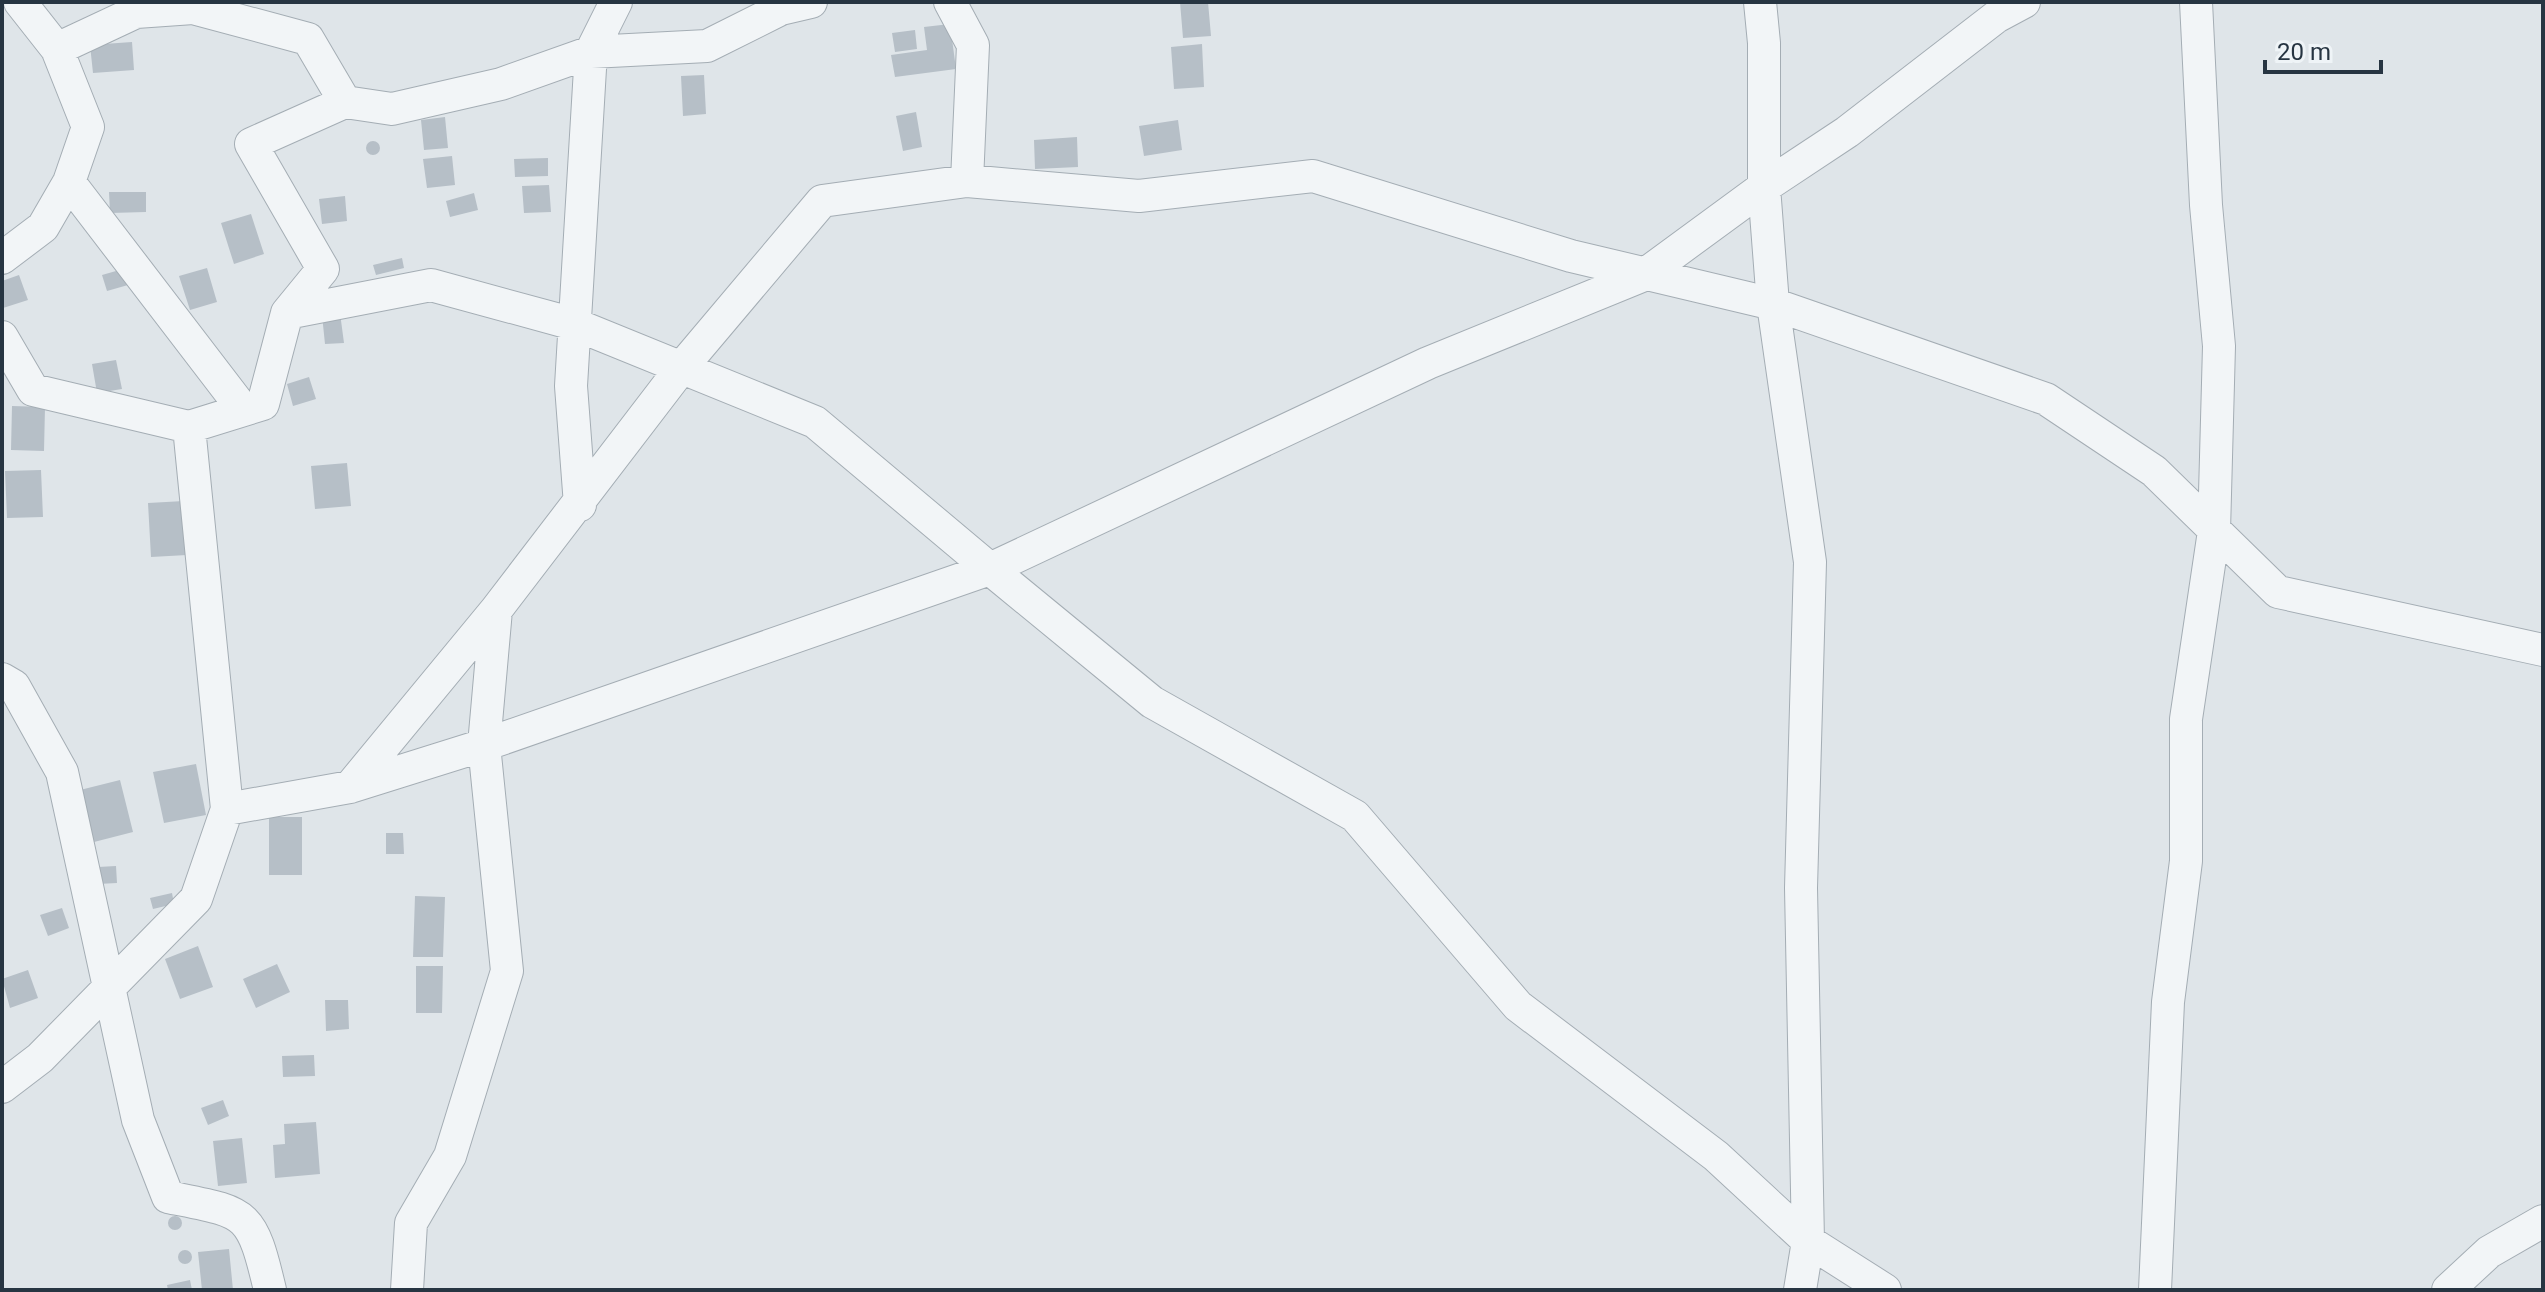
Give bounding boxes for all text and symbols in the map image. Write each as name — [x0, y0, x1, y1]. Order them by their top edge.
scale bar — [2265, 24, 2381, 74]
text: 20 m — [2277, 38, 2331, 66]

